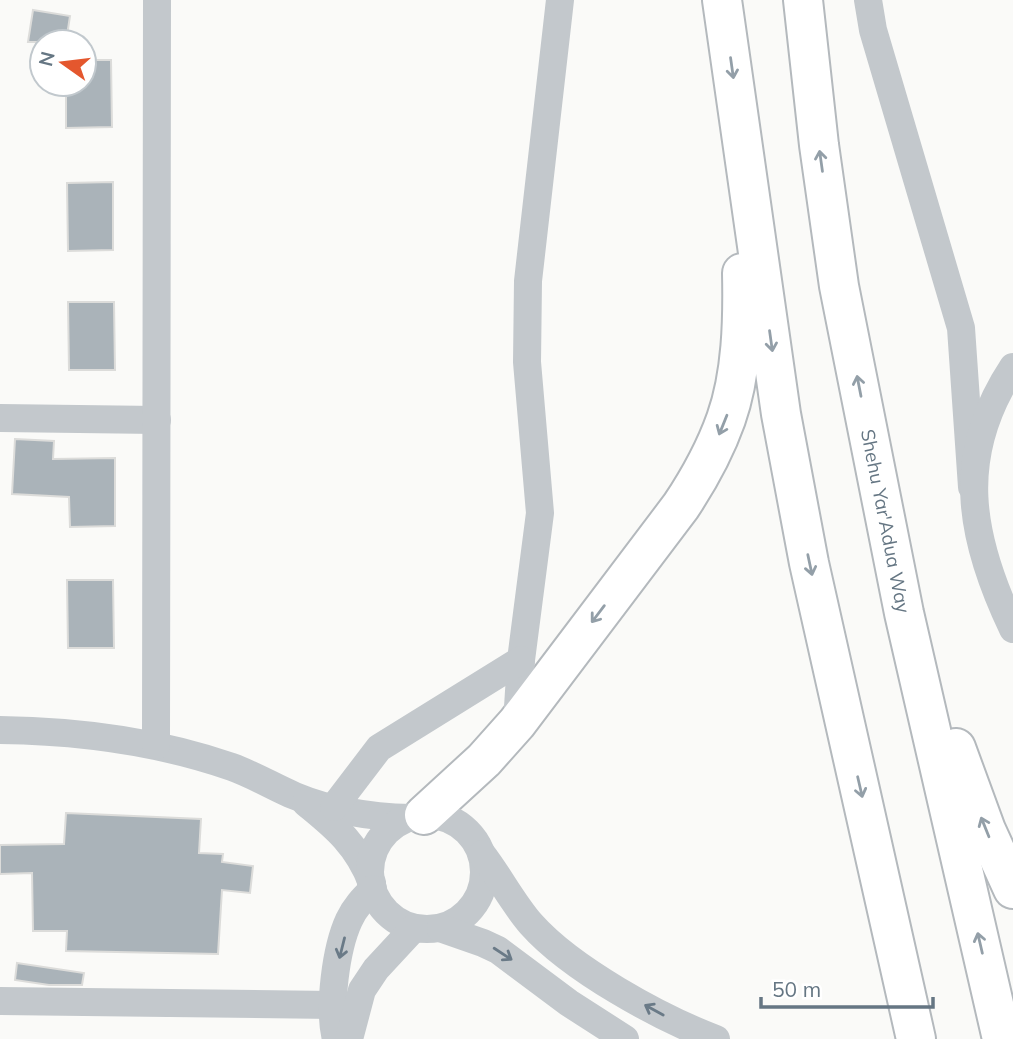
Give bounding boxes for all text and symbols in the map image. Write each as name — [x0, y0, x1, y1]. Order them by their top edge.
north arrow — [28, 28, 98, 98]
text: N — [33, 49, 60, 69]
one-way arrow — [725, 56, 738, 78]
one-way arrow — [814, 151, 827, 173]
one-way arrow — [764, 329, 777, 352]
one-way arrow — [851, 375, 865, 398]
one-way arrow — [716, 414, 729, 435]
street label: Shehu Yar'Adua Way — [856, 427, 916, 615]
one-way arrow — [804, 553, 818, 576]
one-way arrow — [591, 604, 606, 623]
one-way arrow — [853, 775, 867, 798]
one-way arrow — [978, 816, 991, 838]
one-way arrow — [973, 932, 986, 955]
one-way arrow — [335, 936, 348, 959]
one-way arrow — [492, 947, 512, 961]
scale bar — [761, 965, 932, 1009]
text: 50 m — [772, 976, 821, 1002]
one-way arrow — [645, 1003, 665, 1017]

